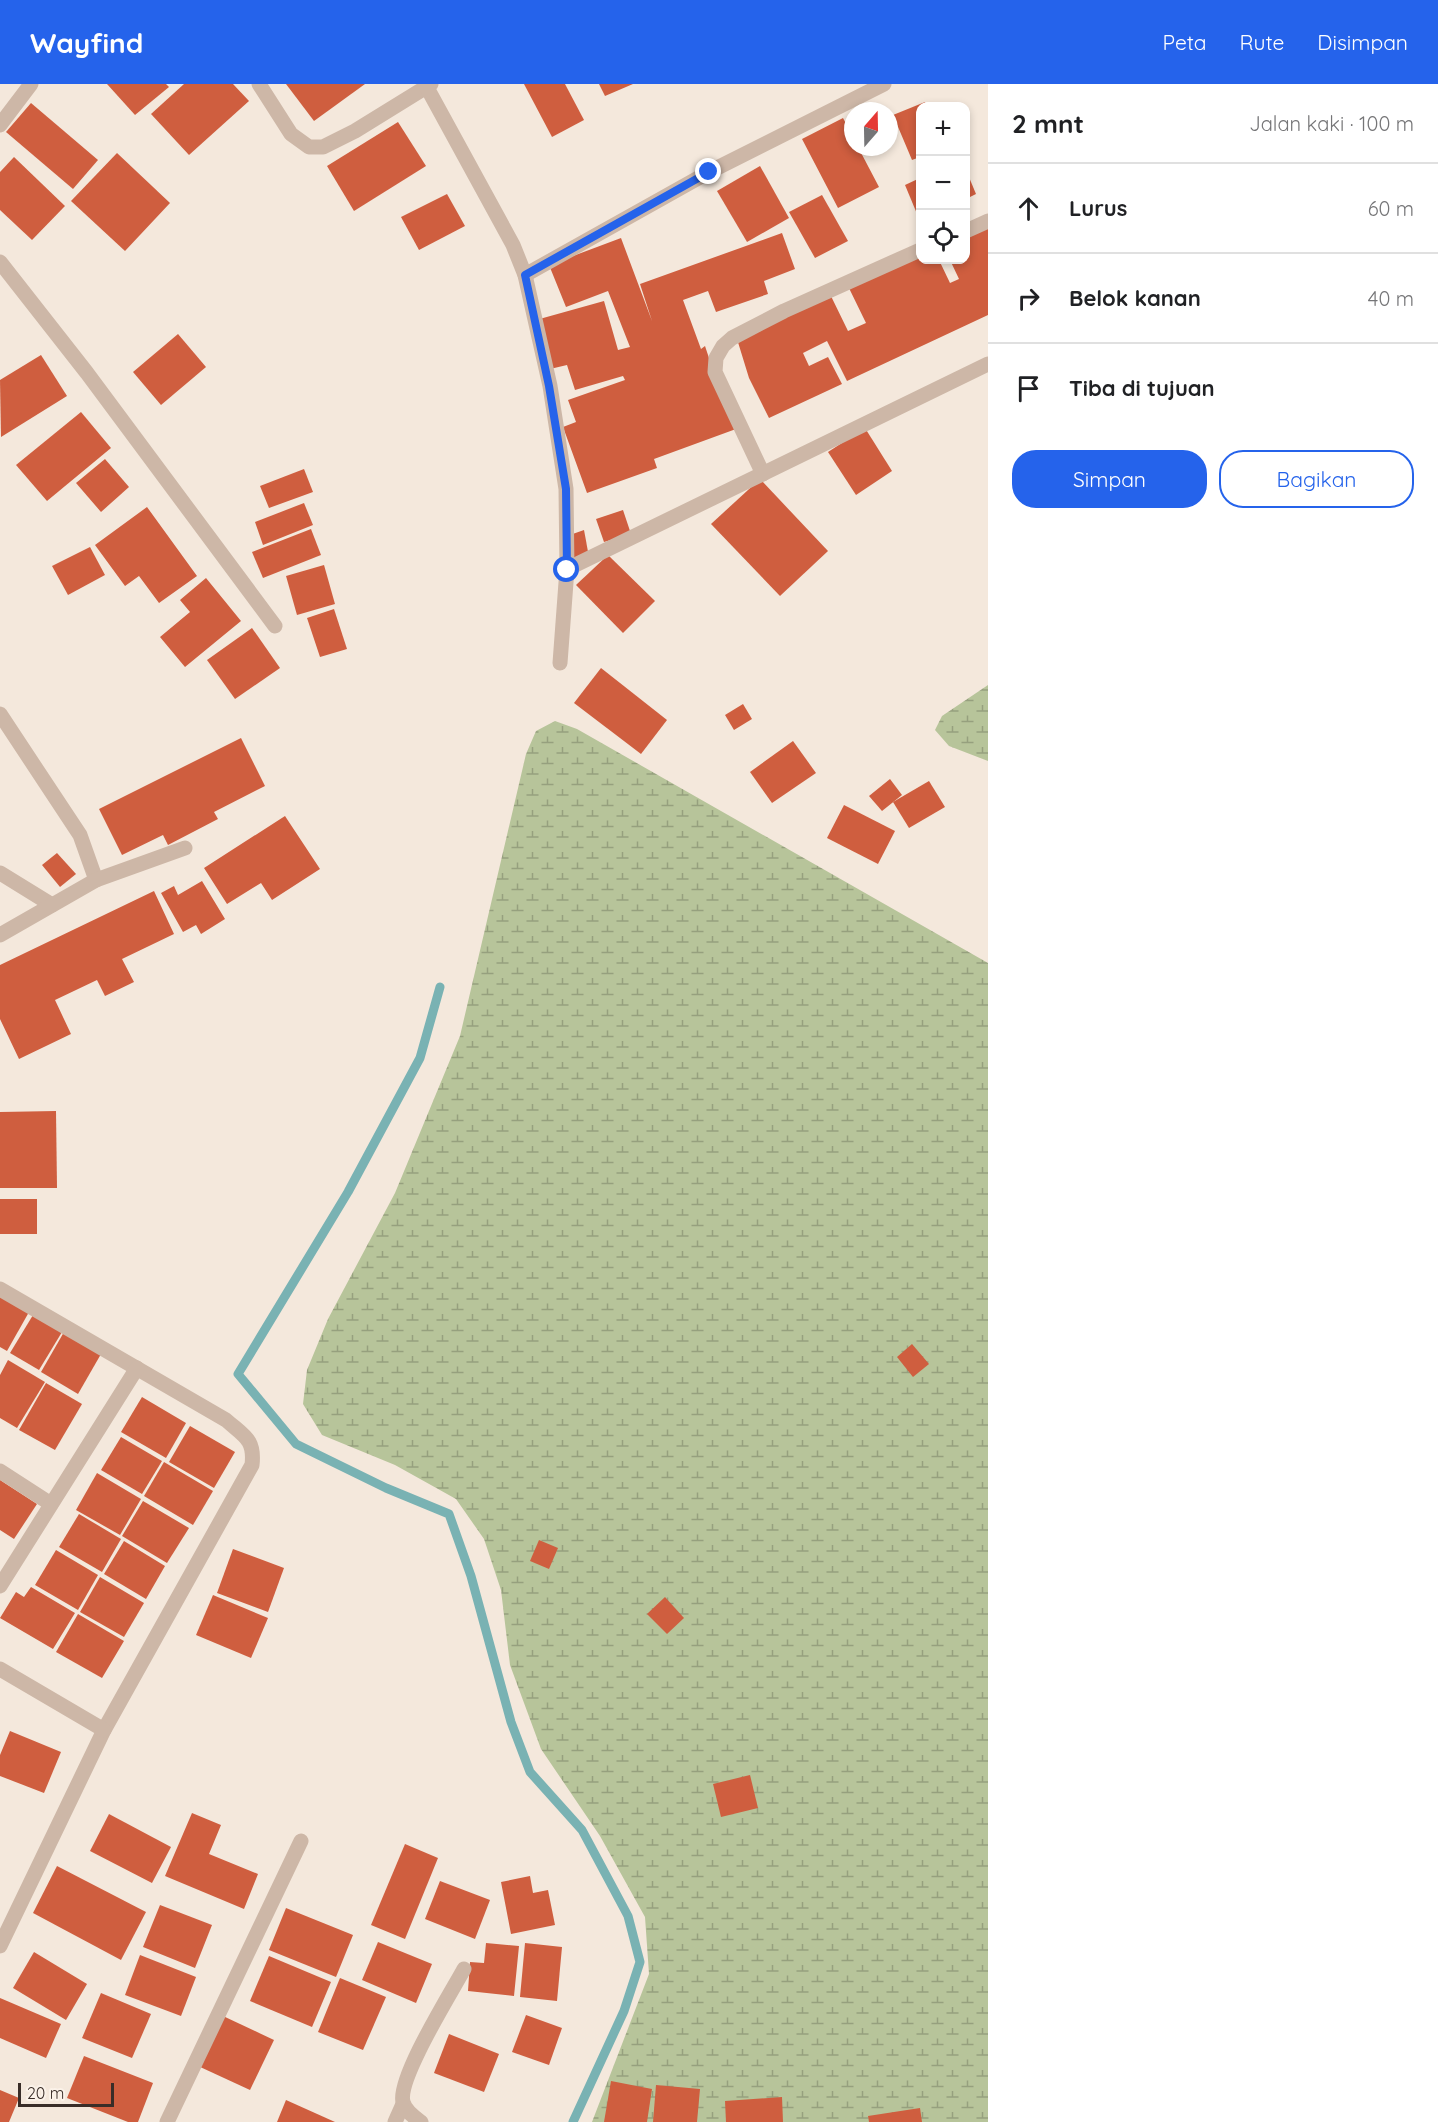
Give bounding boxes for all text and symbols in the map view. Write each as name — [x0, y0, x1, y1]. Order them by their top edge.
text: Wayfind — [30, 25, 143, 60]
text: Peta — [1163, 29, 1207, 55]
text: Rute — [1240, 29, 1284, 55]
text: Disimpan — [1317, 29, 1408, 55]
north arrow — [844, 102, 898, 156]
map controls — [916, 102, 970, 264]
button: + — [916, 102, 970, 156]
text: 2 mnt — [1012, 107, 1084, 140]
text: Jalan kaki · 100 m — [1249, 111, 1414, 136]
button: − — [916, 156, 970, 210]
route end — [695, 158, 721, 184]
icon: ahead — [1012, 192, 1045, 225]
text: Lurus — [1069, 194, 1127, 222]
text: 60 m — [1368, 196, 1414, 221]
button: locate — [916, 210, 970, 264]
icon: right — [1012, 282, 1045, 315]
text: Belok kanan — [1069, 284, 1201, 312]
text: 40 m — [1368, 286, 1414, 311]
icon: arrive — [1012, 372, 1045, 405]
text: Tiba di tujuan — [1069, 374, 1215, 402]
button: Simpan — [1012, 450, 1207, 508]
button: Bagikan — [1219, 450, 1414, 508]
route start — [553, 556, 579, 582]
scale bar — [18, 2080, 114, 2108]
text: 20 m — [27, 2083, 64, 2103]

